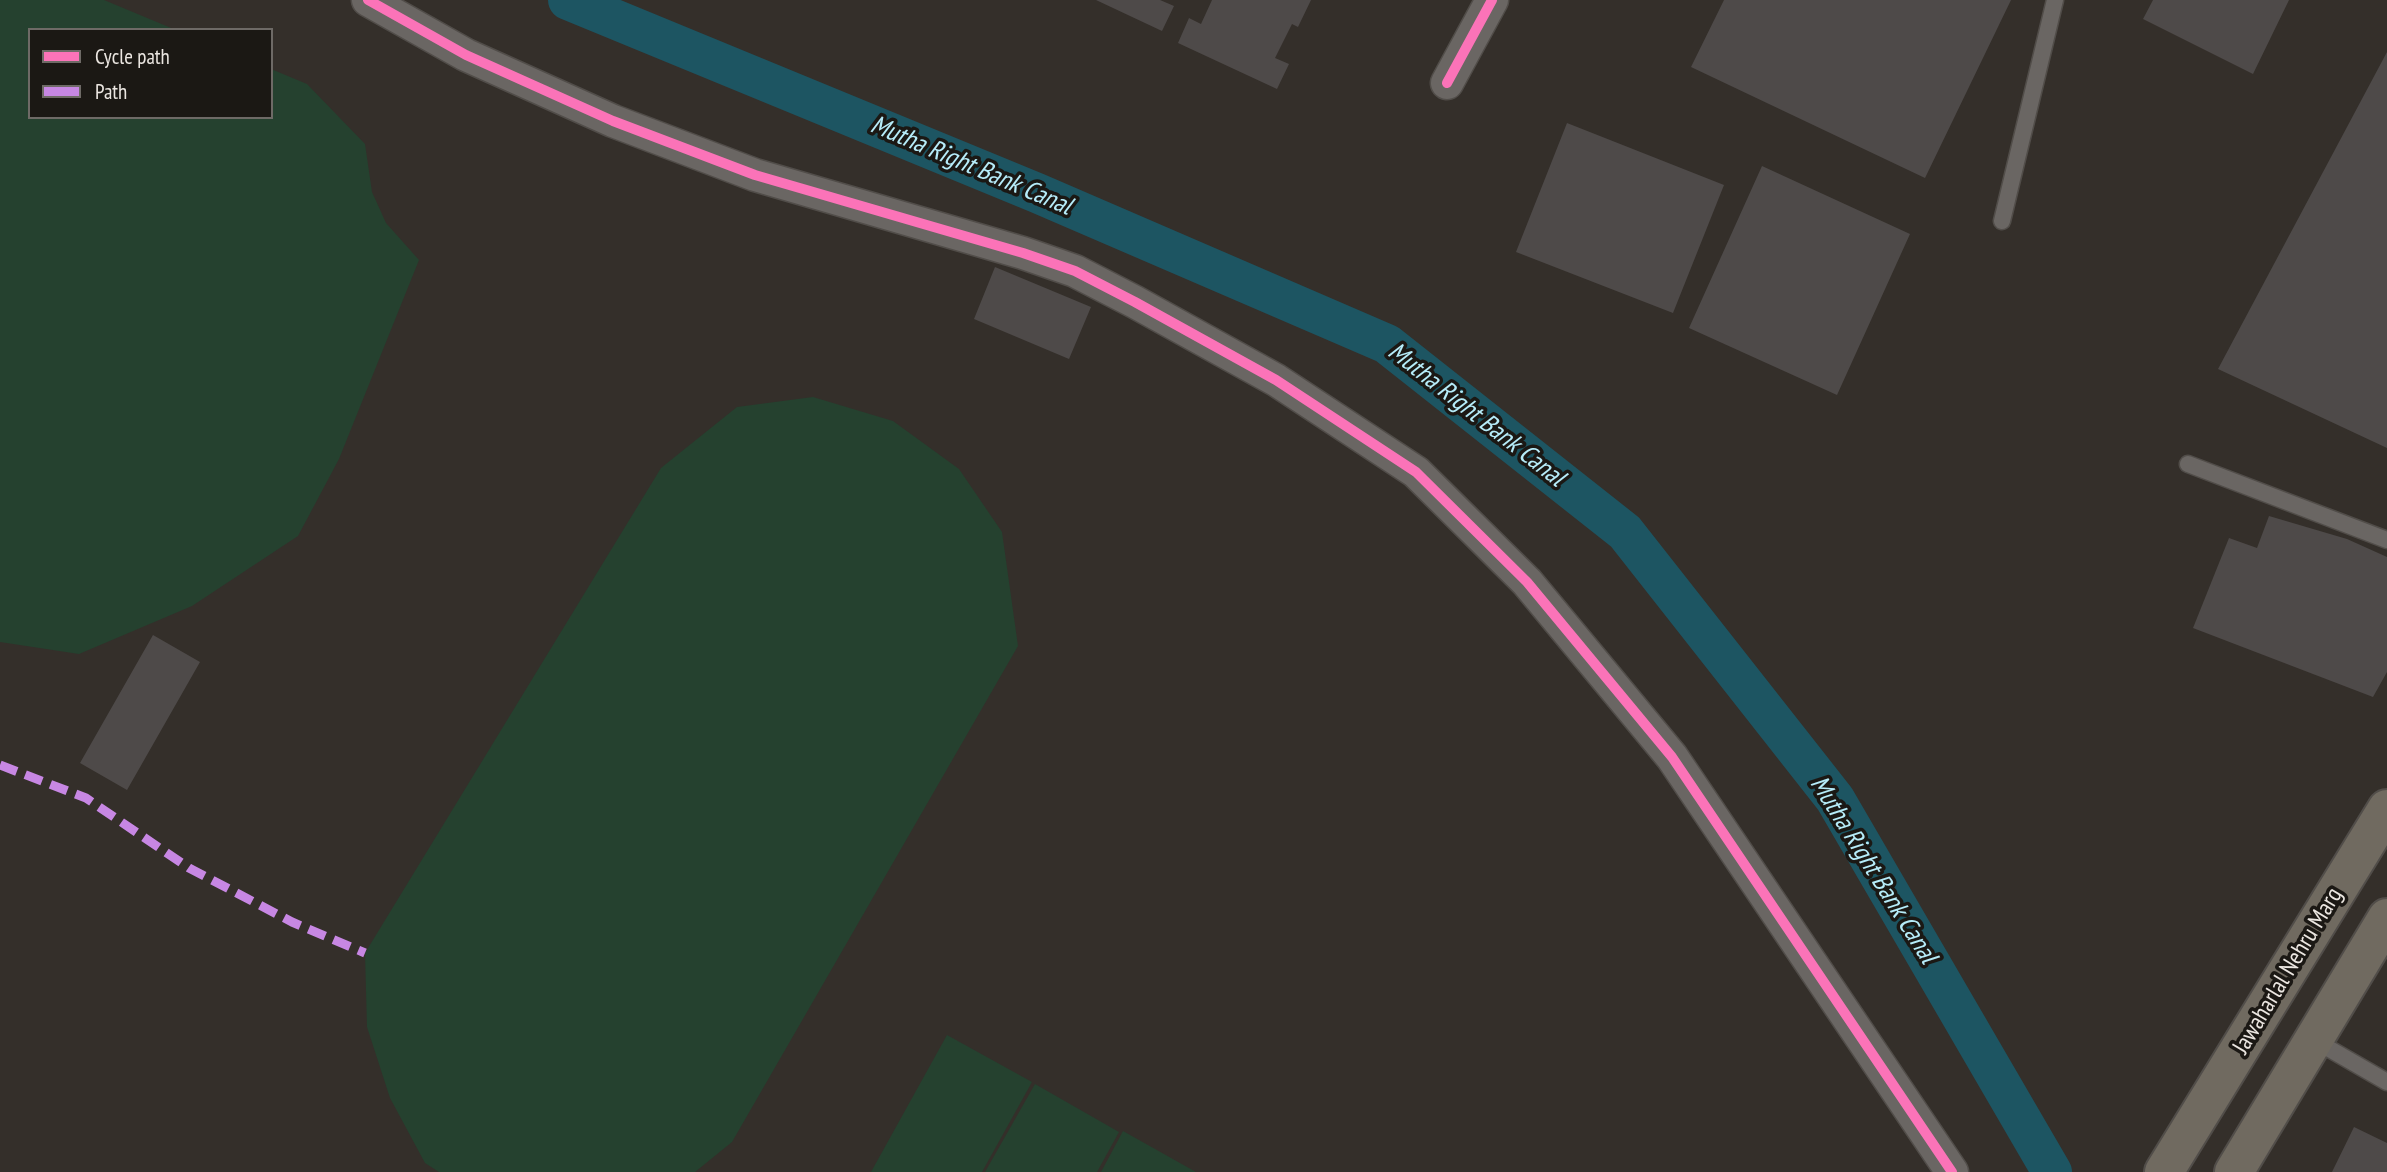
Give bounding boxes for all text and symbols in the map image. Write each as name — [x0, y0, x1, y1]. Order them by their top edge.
legend — [28, 28, 273, 119]
text: Cycle path — [95, 43, 170, 70]
text: Path — [95, 78, 127, 105]
water label: Mutha Right Bank Canal — [866, 110, 1076, 222]
water label: Mutha Right Bank Canal — [1382, 336, 1570, 494]
water label: Mutha Right Bank Canal — [1803, 770, 1943, 970]
street label: Jawaharlal Nehru Marg — [2227, 883, 2349, 1059]

